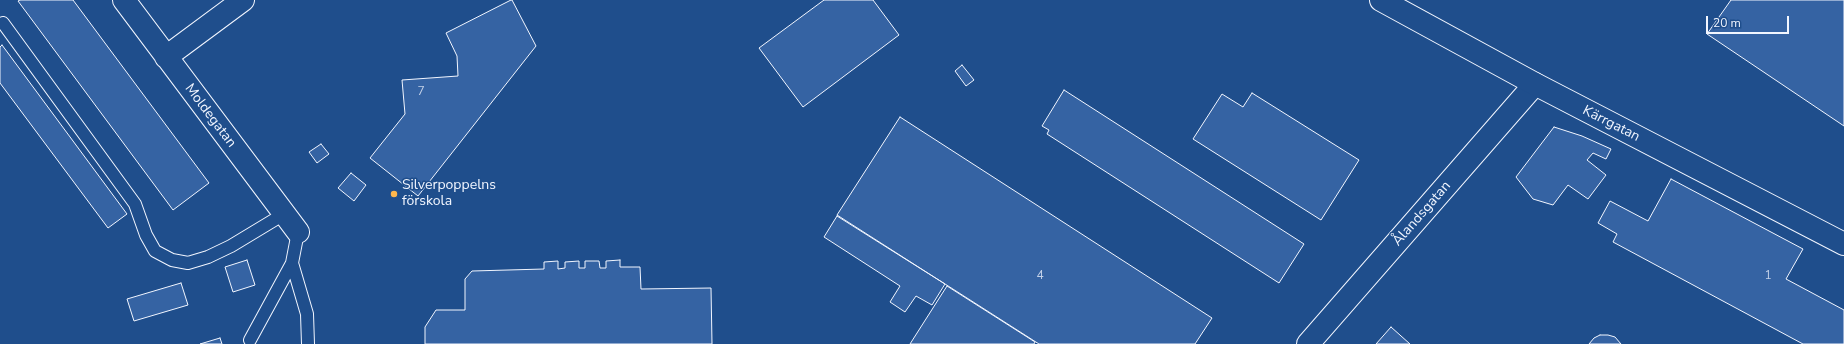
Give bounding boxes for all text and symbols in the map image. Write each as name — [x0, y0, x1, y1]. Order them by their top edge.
scale bar — [1708, 8, 1791, 34]
text: 20 m — [1713, 15, 1741, 31]
street label: Moldegatan — [181, 81, 239, 151]
house number: 7 — [417, 85, 425, 99]
street label: Kärrgatan — [1580, 102, 1642, 146]
place label: Silverpoppelns förskola — [402, 178, 496, 210]
street label: Ålandsgatan — [1389, 178, 1455, 250]
marker: Silverpoppelns förskola — [389, 189, 399, 199]
house number: 4 — [1036, 269, 1044, 283]
house number: 1 — [1764, 269, 1772, 283]

